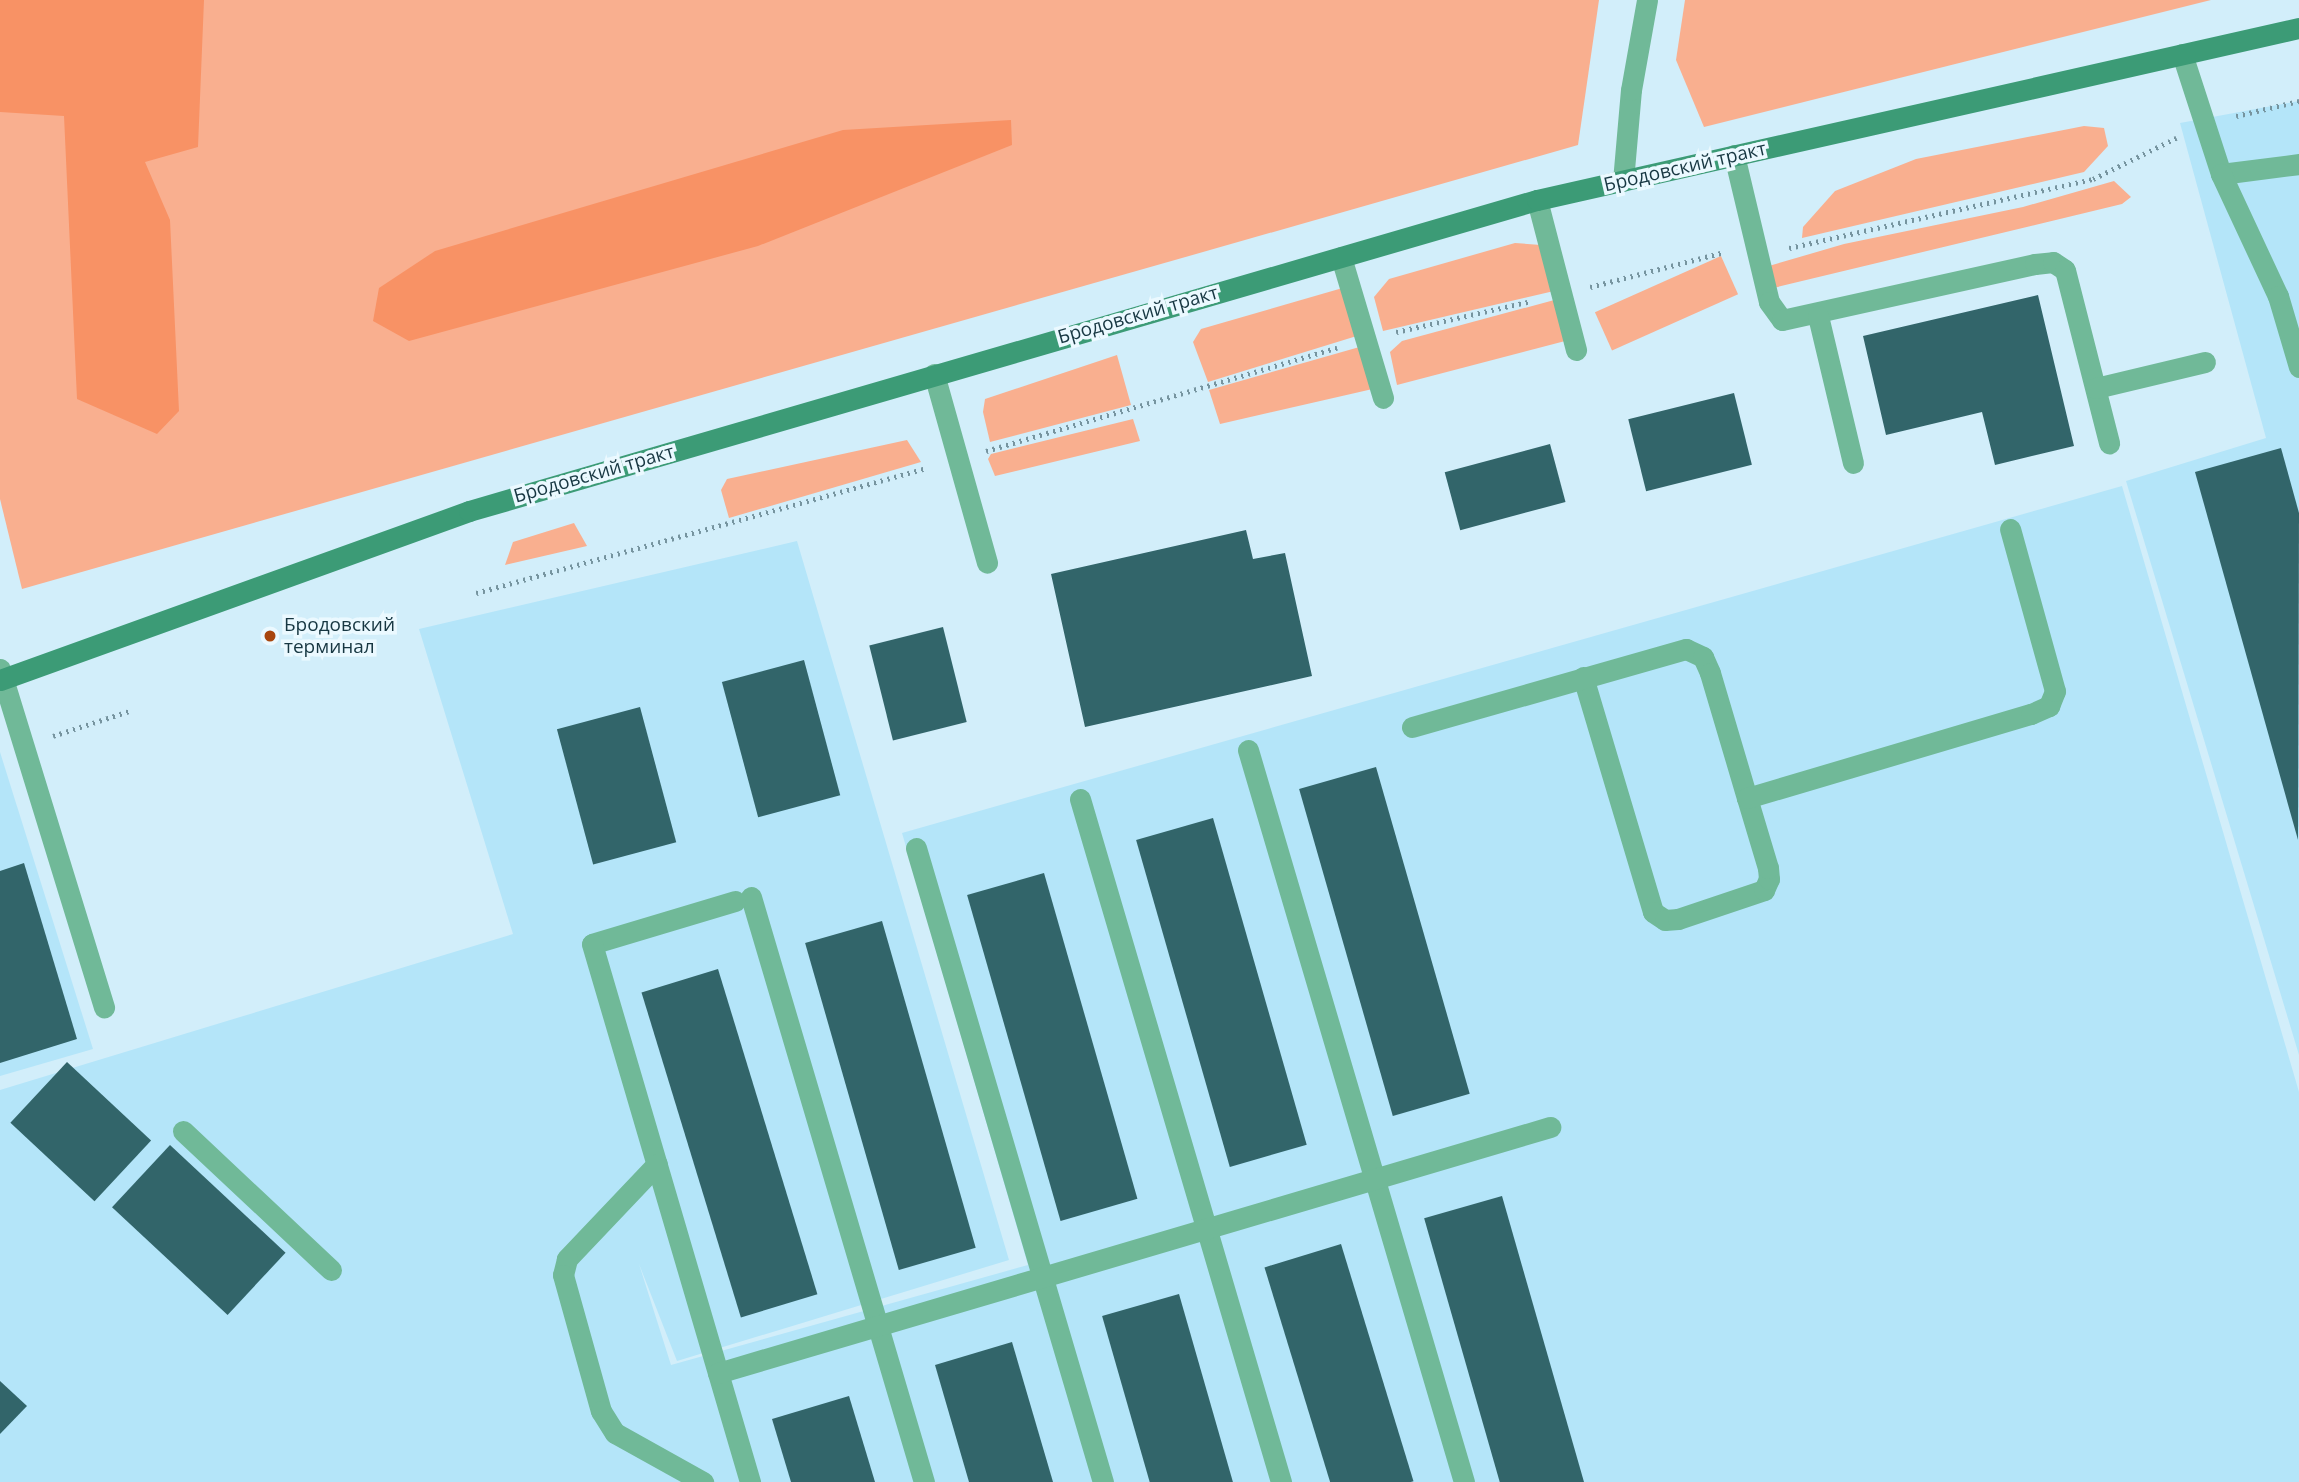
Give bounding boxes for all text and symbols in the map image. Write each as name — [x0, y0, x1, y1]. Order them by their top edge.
street label: Бродовский тракт — [1602, 137, 1768, 197]
street label: Бродовский тракт — [1055, 281, 1221, 349]
street label: Бродовский тракт — [511, 440, 677, 508]
place label: Бродовский терминал — [284, 614, 395, 658]
marker: Бродовский терминал — [262, 628, 278, 644]

